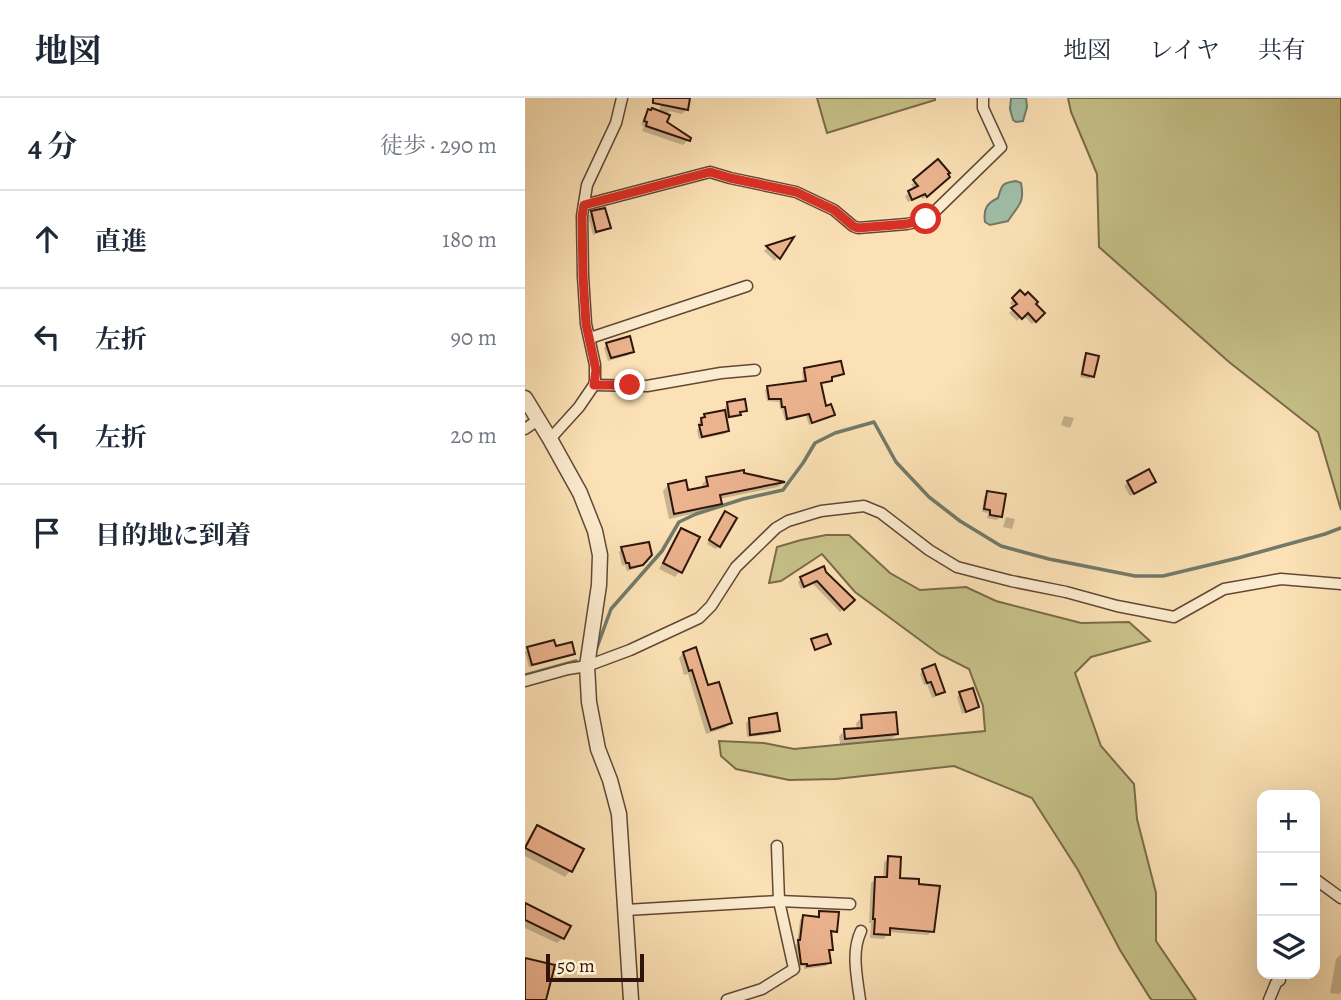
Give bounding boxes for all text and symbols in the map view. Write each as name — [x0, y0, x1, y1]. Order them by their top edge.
text: 地図 — [35, 28, 101, 73]
text: 地図 — [1063, 34, 1111, 66]
text: レイヤ — [1149, 34, 1220, 66]
text: 共有 — [1258, 34, 1306, 66]
text: 4 分 — [28, 126, 77, 166]
text: 徒歩 · 290 m — [380, 130, 497, 161]
route start — [910, 203, 941, 234]
icon: ahead — [28, 220, 66, 258]
text: 直進 — [95, 224, 147, 259]
text: 180 m — [442, 224, 497, 255]
icon: left — [28, 318, 66, 356]
text: 左折 — [95, 322, 147, 357]
text: 90 m — [451, 322, 497, 353]
route end — [614, 369, 645, 400]
icon: left — [28, 416, 66, 454]
text: 左折 — [95, 420, 147, 455]
text: 20 m — [450, 420, 497, 451]
icon: arrive — [28, 514, 66, 552]
text: 目的地に到着 — [95, 518, 251, 553]
map controls — [1257, 790, 1320, 979]
button: + — [1257, 790, 1320, 853]
button: − — [1257, 853, 1320, 916]
button: layers — [1257, 916, 1320, 979]
scale bar — [546, 951, 644, 983]
text: 50 m — [557, 953, 595, 979]

